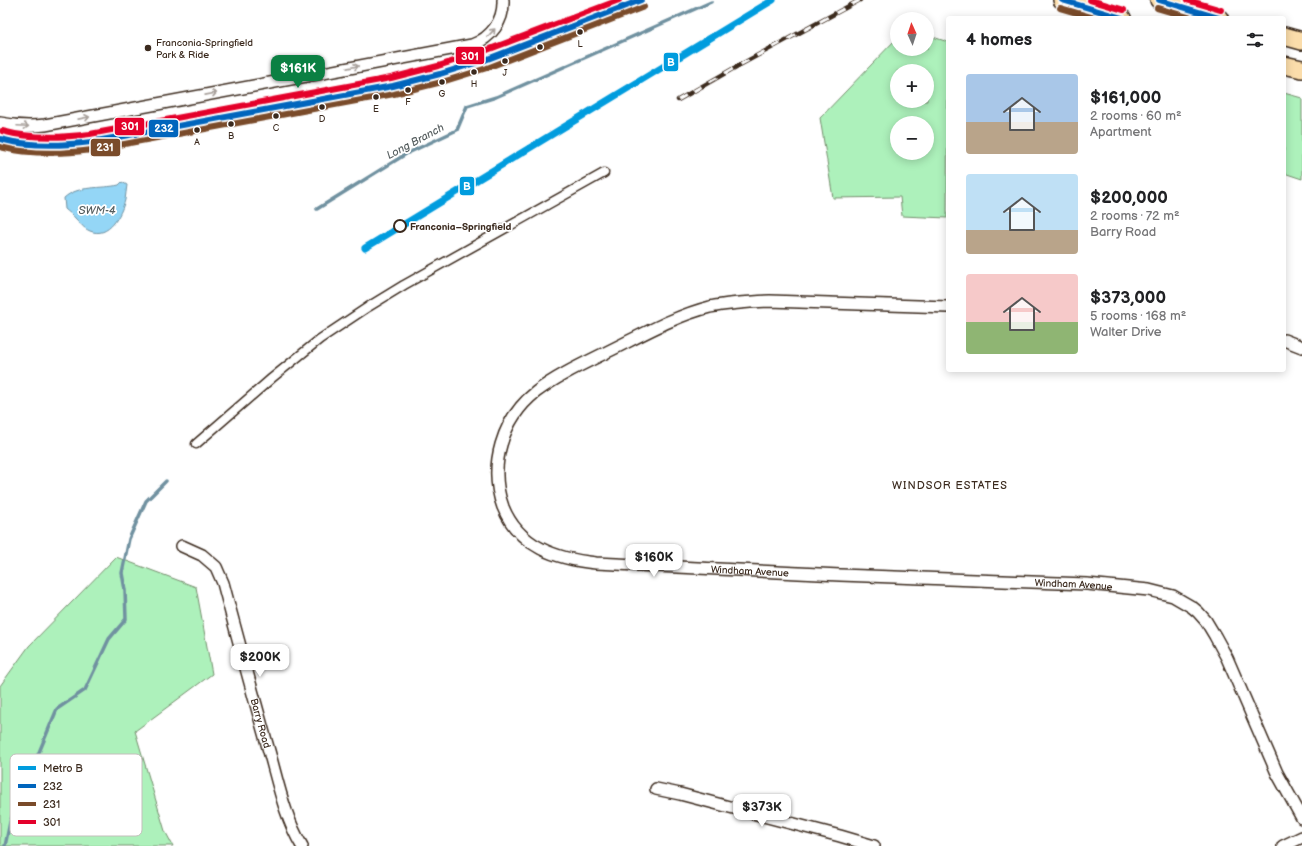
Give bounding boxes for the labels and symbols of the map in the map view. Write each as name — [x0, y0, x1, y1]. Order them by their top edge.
north arrow — [890, 12, 934, 56]
marker: L — [575, 27, 585, 37]
one-way arrow — [486, 28, 495, 38]
place label: Franconia-Springfield Park & Ride — [156, 37, 253, 61]
place label: L — [577, 39, 583, 50]
unlabelled marker — [535, 42, 545, 52]
marker: Franconia-Springfield Park & Ride — [143, 43, 153, 53]
line badge: 301 — [455, 46, 485, 65]
text: 301 — [461, 50, 479, 63]
line badge: B — [663, 52, 679, 72]
pin: $161K — [270, 55, 326, 89]
marker: J — [500, 56, 510, 66]
text: B — [667, 56, 675, 69]
one-way arrow — [346, 63, 359, 71]
marker: H — [469, 67, 479, 77]
place label: J — [503, 68, 508, 79]
marker: G — [437, 77, 447, 87]
place label: H — [471, 79, 477, 90]
marker: F — [403, 85, 413, 95]
one-way arrow — [204, 89, 217, 97]
place label: G — [439, 89, 446, 100]
marker: E — [371, 92, 381, 102]
place label: F — [405, 97, 411, 108]
marker: D — [317, 102, 327, 112]
place label: E — [373, 104, 379, 115]
marker: C — [271, 111, 281, 121]
one-way arrow — [77, 113, 90, 121]
place label: D — [319, 114, 326, 125]
line badge: 301 — [114, 117, 145, 136]
line badge: 232 — [148, 119, 179, 138]
marker: B — [226, 119, 236, 129]
text: 301 — [121, 120, 139, 133]
water label: Long Branch — [384, 121, 446, 162]
text: 232 — [154, 122, 174, 135]
one-way arrow — [16, 123, 29, 130]
place label: C — [273, 123, 280, 134]
marker: A — [192, 125, 202, 135]
place label: B — [228, 131, 234, 142]
place label: A — [194, 137, 200, 148]
line badge: 231 — [90, 138, 121, 157]
text: 231 — [96, 141, 114, 154]
line badge: B — [459, 176, 475, 196]
text: B — [463, 180, 471, 193]
water label: SWM-4 — [78, 204, 116, 217]
marker: Franconia–Springfield — [393, 219, 407, 233]
place label: Franconia–Springfield — [410, 221, 512, 233]
district label: WINDSOR ESTATES — [892, 479, 1008, 492]
pin: $160K — [626, 544, 682, 578]
street label: Windham Avenue — [711, 564, 789, 579]
street label: Windham Avenue — [1034, 577, 1113, 593]
pin: $200K — [232, 644, 288, 678]
street label: Barry Road — [247, 697, 273, 750]
legend — [10, 754, 142, 836]
text: Metro B — [43, 762, 83, 775]
text: 232 — [43, 780, 63, 793]
pin: $373K — [734, 794, 790, 828]
text: 231 — [43, 798, 60, 811]
text: 301 — [43, 816, 61, 829]

